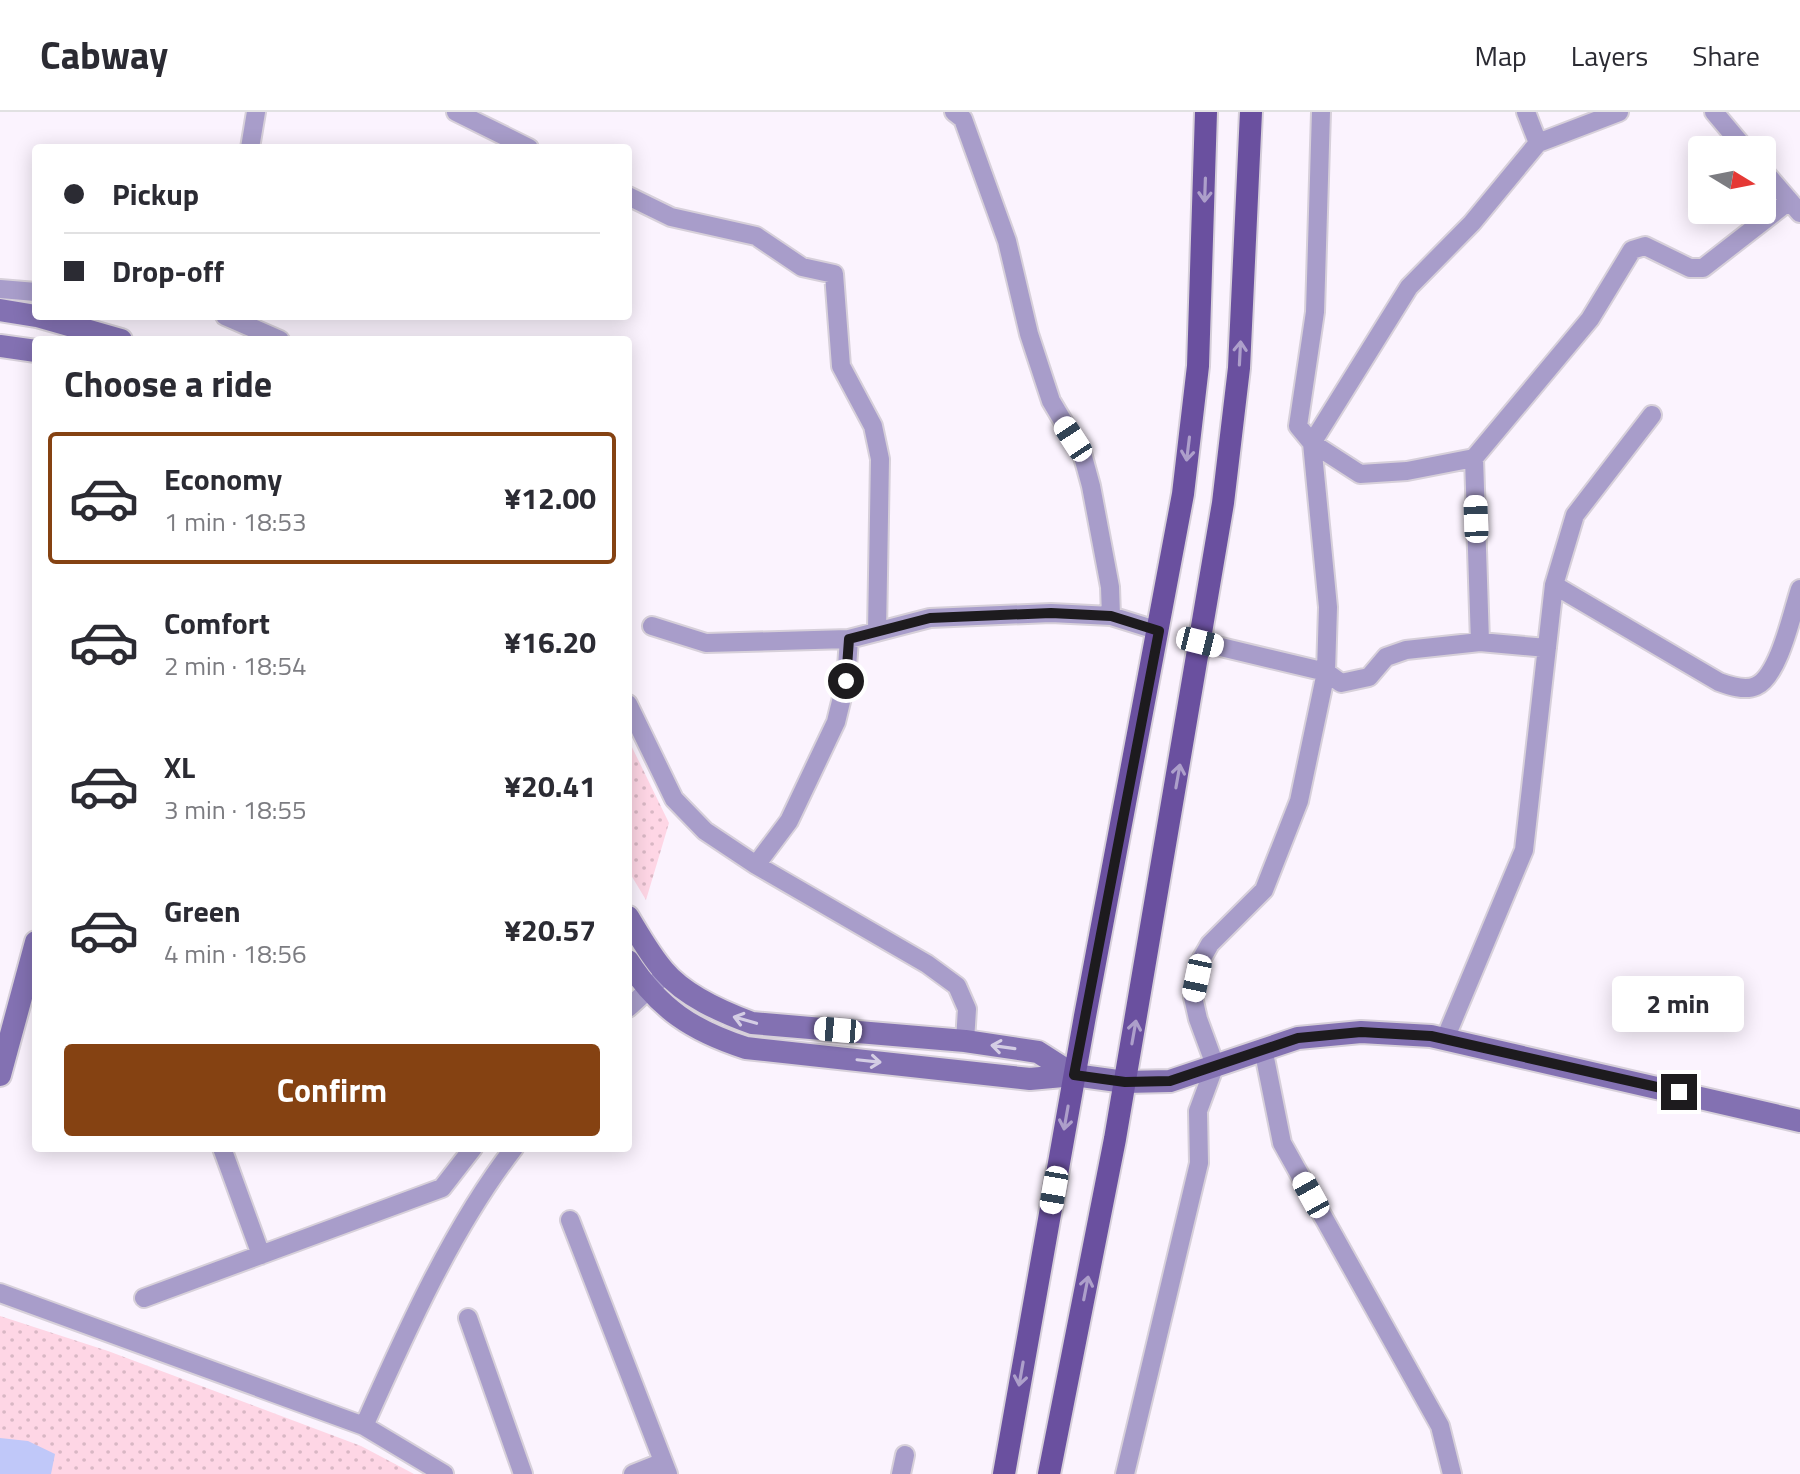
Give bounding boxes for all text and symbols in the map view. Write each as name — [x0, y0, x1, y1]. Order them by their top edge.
text: Cabway — [40, 26, 168, 84]
text: Map — [1474, 34, 1527, 77]
text: Layers — [1571, 34, 1648, 77]
text: Share — [1692, 34, 1760, 77]
north arrow — [1688, 136, 1776, 224]
map controls — [1688, 136, 1776, 224]
text: Pickup — [112, 171, 199, 217]
one-way arrow — [1197, 176, 1212, 203]
text: Drop-off — [112, 248, 224, 294]
one-way arrow — [1232, 340, 1247, 367]
text: Choose a ride — [64, 356, 272, 411]
car — [1050, 412, 1096, 466]
one-way arrow — [1181, 435, 1196, 462]
text: Economy — [164, 456, 282, 502]
icon: car — [68, 462, 140, 534]
text: ¥12.00 — [504, 475, 596, 521]
car — [1463, 495, 1489, 543]
text: 1 min · 18:53 — [164, 502, 307, 541]
text: Comfort — [164, 600, 270, 646]
icon: car — [68, 606, 140, 678]
text: ¥16.20 — [504, 619, 596, 665]
car — [1174, 625, 1226, 659]
text: 2 min · 18:54 — [164, 646, 307, 685]
route start — [828, 663, 864, 699]
text: XL — [164, 744, 195, 790]
icon: car — [68, 750, 140, 822]
text: ¥20.41 — [504, 763, 596, 809]
one-way arrow — [1171, 764, 1186, 789]
text: 3 min · 18:55 — [164, 790, 307, 829]
text: Green — [164, 888, 241, 934]
icon: car — [68, 894, 140, 966]
text: ¥20.57 — [504, 907, 596, 953]
text: 4 min · 18:56 — [164, 934, 307, 973]
car — [1180, 952, 1214, 1004]
callout: 2 min — [1613, 976, 1745, 1032]
text: 2 min — [1646, 984, 1710, 1023]
one-way arrow — [732, 1011, 758, 1026]
car — [813, 1016, 863, 1044]
one-way arrow — [1128, 1020, 1143, 1045]
one-way arrow — [991, 1039, 1016, 1054]
button: Confirm — [64, 1044, 600, 1136]
one-way arrow — [855, 1053, 882, 1068]
route end — [1661, 1074, 1697, 1110]
one-way arrow — [1058, 1105, 1073, 1130]
car — [1038, 1164, 1070, 1216]
car — [1289, 1168, 1333, 1222]
one-way arrow — [1079, 1275, 1094, 1301]
one-way arrow — [1012, 1361, 1027, 1386]

